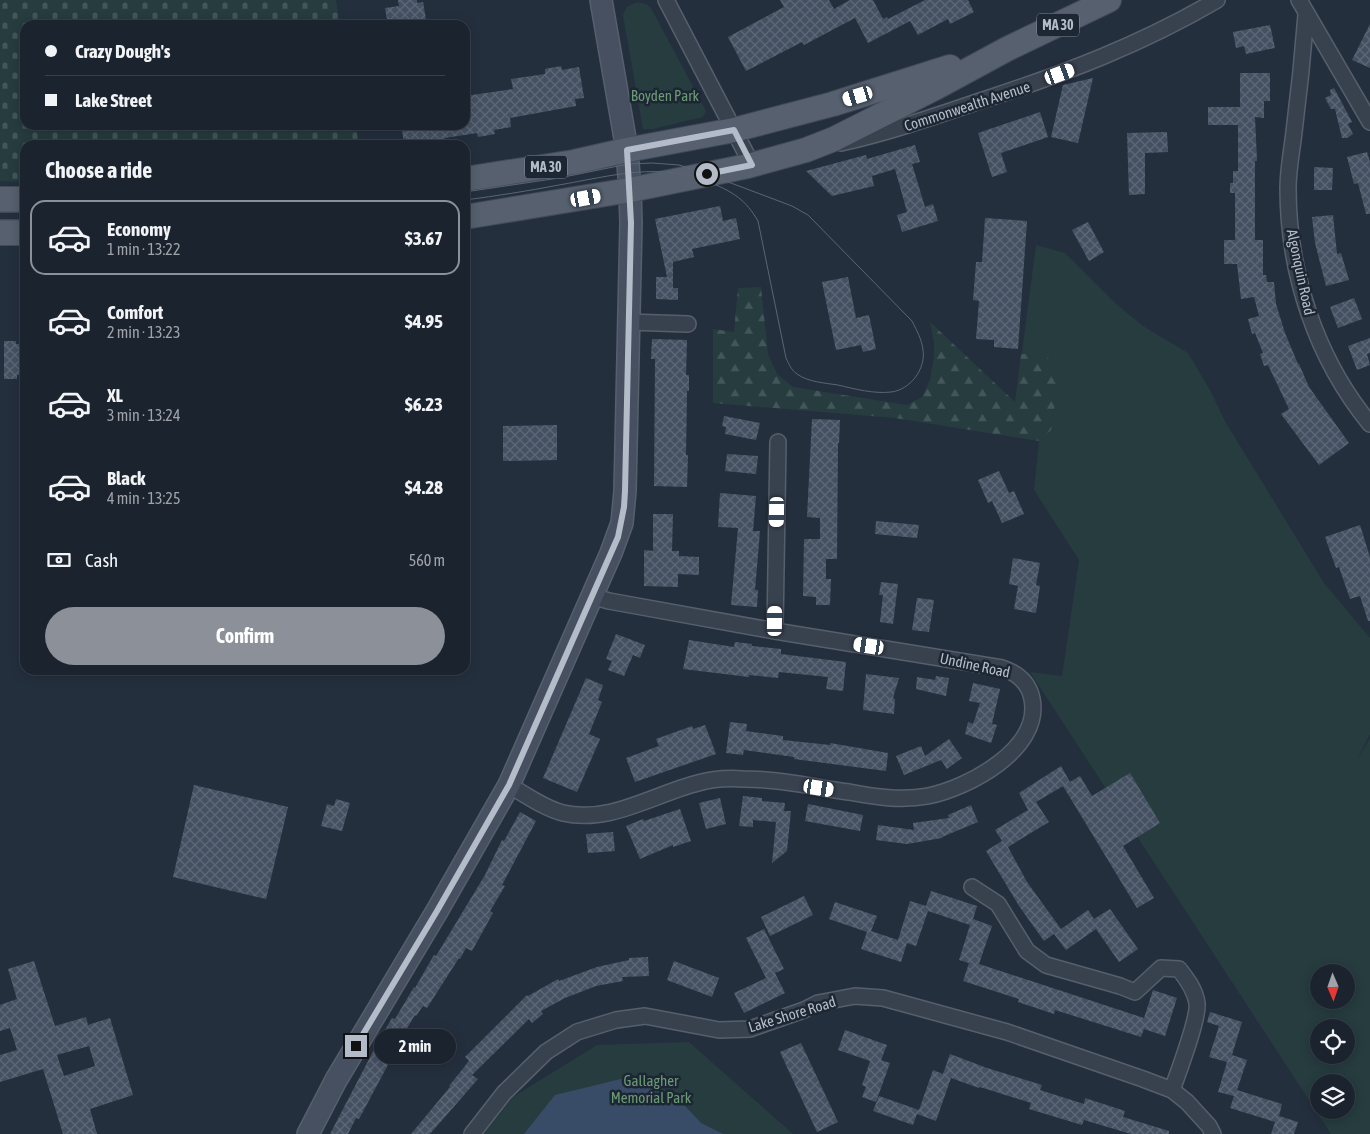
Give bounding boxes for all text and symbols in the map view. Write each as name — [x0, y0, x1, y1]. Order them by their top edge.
road number: MA 30 — [1037, 14, 1079, 36]
text: Crazy Dough's — [75, 40, 170, 62]
car — [1043, 62, 1076, 86]
street label: Commonwealth Avenue — [902, 78, 1032, 134]
car — [841, 84, 874, 108]
park label: Boyden Park — [631, 87, 700, 104]
text: Lake Street — [75, 89, 152, 111]
road number: MA 30 — [525, 156, 567, 178]
text: Choose a ride — [45, 157, 152, 183]
route start — [696, 163, 718, 185]
car — [569, 188, 602, 208]
icon: car — [47, 215, 92, 260]
text: Economy — [107, 218, 171, 240]
text: $3.67 — [405, 227, 443, 249]
street label: Algonquin Road — [1284, 228, 1318, 316]
text: 1 min · 13:22 — [107, 240, 180, 258]
icon: car — [47, 298, 92, 343]
text: Comfort — [107, 301, 163, 323]
text: $4.95 — [405, 310, 443, 332]
text: 2 min · 13:23 — [107, 323, 180, 341]
icon: car — [47, 381, 92, 426]
text: XL — [107, 384, 123, 406]
text: $6.23 — [405, 393, 443, 415]
text: 3 min · 13:24 — [107, 406, 180, 424]
icon: car — [47, 464, 92, 509]
text: Black — [107, 467, 145, 489]
text: $4.28 — [405, 476, 443, 498]
text: 4 min · 13:25 — [107, 489, 180, 507]
car — [769, 497, 784, 527]
icon: cash — [45, 546, 73, 574]
text: Cash — [85, 549, 118, 571]
text: 560 m — [409, 551, 445, 569]
car — [767, 606, 782, 636]
button: Confirm — [45, 607, 445, 665]
car — [853, 636, 884, 656]
street label: Undine Road — [938, 649, 1012, 681]
car — [803, 778, 834, 798]
north arrow — [1310, 964, 1355, 1009]
map controls — [1310, 964, 1355, 1119]
street label: Lake Shore Road — [746, 993, 838, 1035]
button: locate — [1310, 1019, 1355, 1064]
callout: 2 min — [374, 1028, 456, 1064]
route end — [345, 1035, 367, 1057]
text: 2 min — [399, 1037, 431, 1055]
park label: Gallagher Memorial Park — [611, 1072, 692, 1106]
button: layers — [1310, 1074, 1355, 1119]

